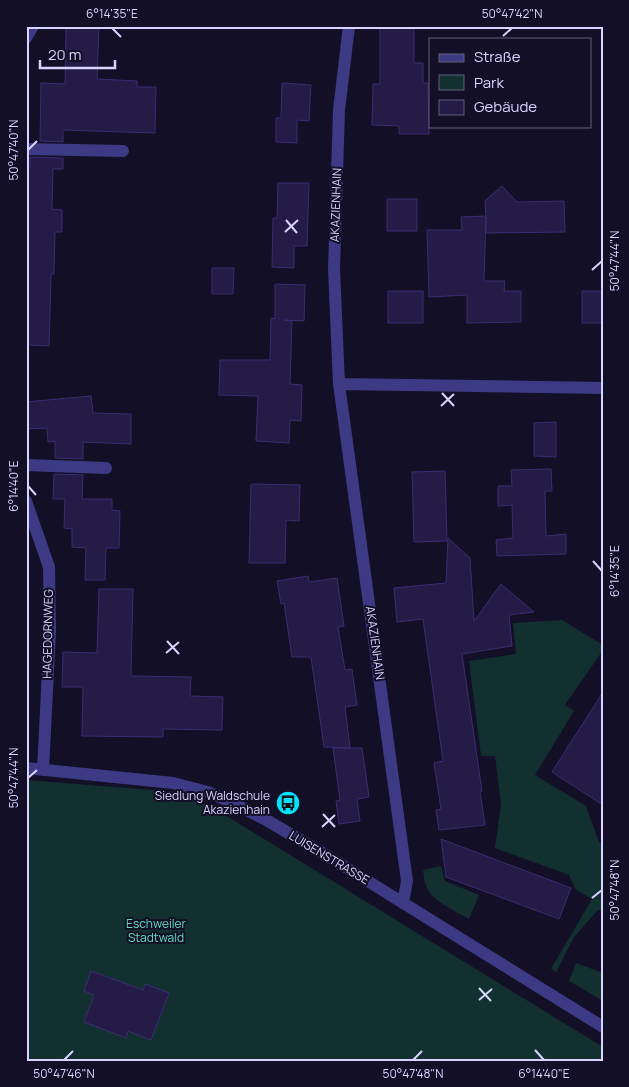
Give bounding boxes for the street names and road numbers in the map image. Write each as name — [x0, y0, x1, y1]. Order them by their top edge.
street label: AKAZIENHAIN — [326, 168, 345, 242]
street label: HAGEDORNWEG — [38, 589, 57, 679]
street label: AKAZIENHAIN — [362, 605, 389, 681]
street label: LUISENSTRASSE — [286, 827, 373, 888]

